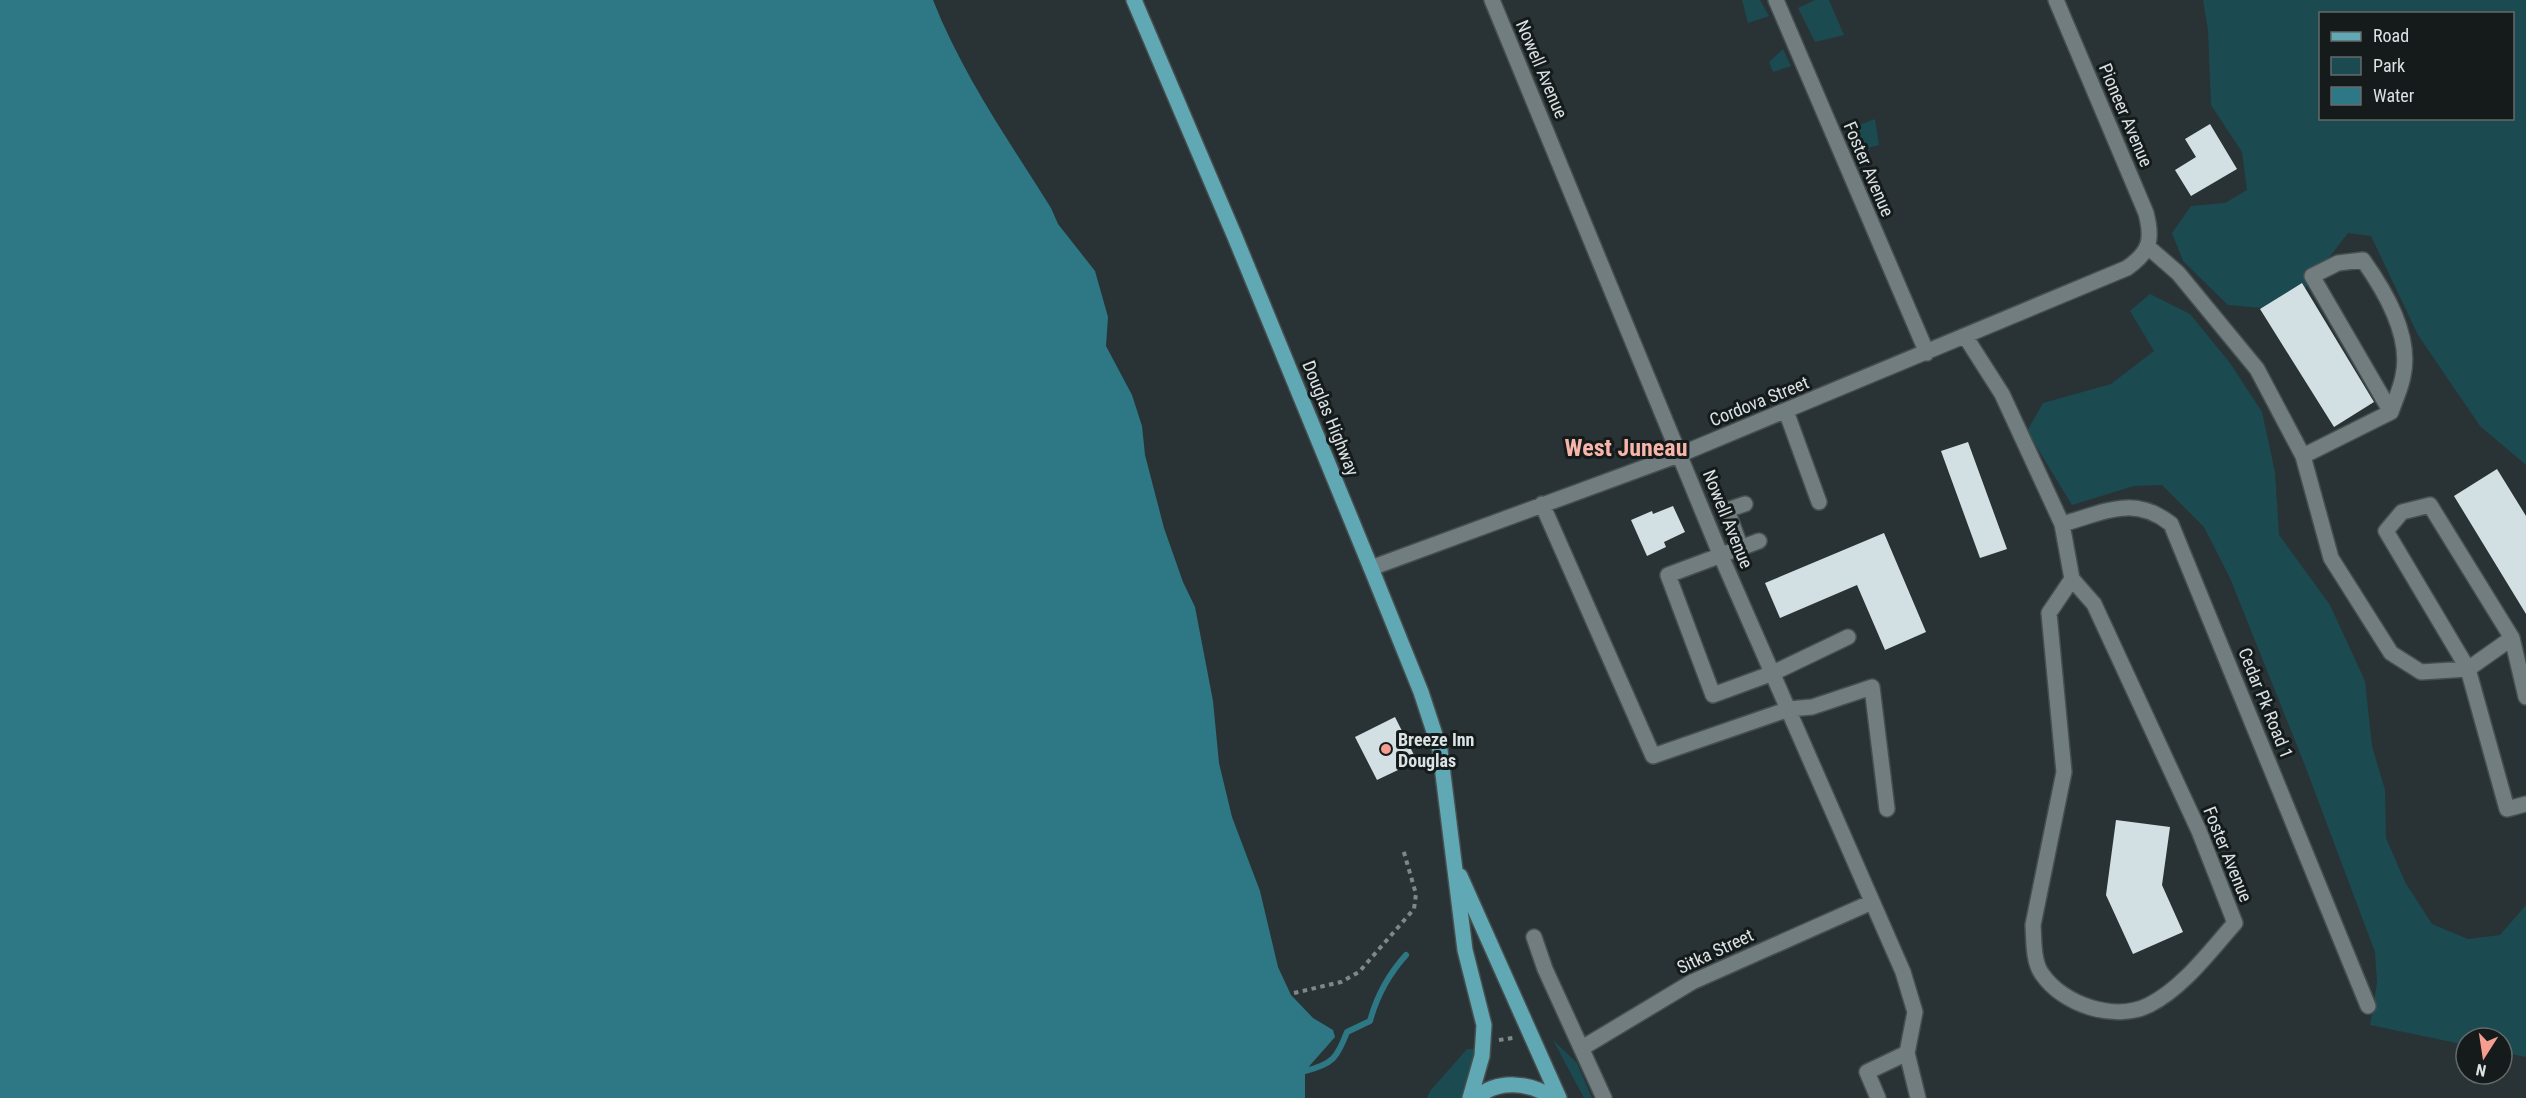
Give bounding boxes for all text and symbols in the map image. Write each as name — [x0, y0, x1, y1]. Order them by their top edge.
legend — [2319, 12, 2514, 120]
street label: Nowell Avenue — [1512, 17, 1572, 121]
text: Road — [2373, 25, 2409, 46]
text: Park — [2373, 55, 2405, 76]
street label: Pioneer Avenue — [2095, 60, 2157, 170]
text: Water — [2373, 85, 2415, 106]
street label: Foster Avenue — [1840, 118, 1898, 220]
street label: Douglas Highway — [1298, 357, 1364, 479]
street label: Cordova Street — [1706, 372, 1812, 430]
district label: West Juneau — [1565, 434, 1687, 462]
street label: Nowell Avenue — [1699, 467, 1757, 571]
street label: Cedar Pk Road 1 — [2234, 645, 2298, 761]
place label: Breeze Inn Douglas — [1398, 729, 1474, 771]
marker: Breeze Inn Douglas — [1379, 742, 1393, 756]
street label: Foster Avenue — [2199, 803, 2257, 905]
street label: Sitka Street — [1673, 924, 1757, 978]
north arrow — [2454, 1026, 2514, 1086]
text: N — [2474, 1060, 2488, 1080]

